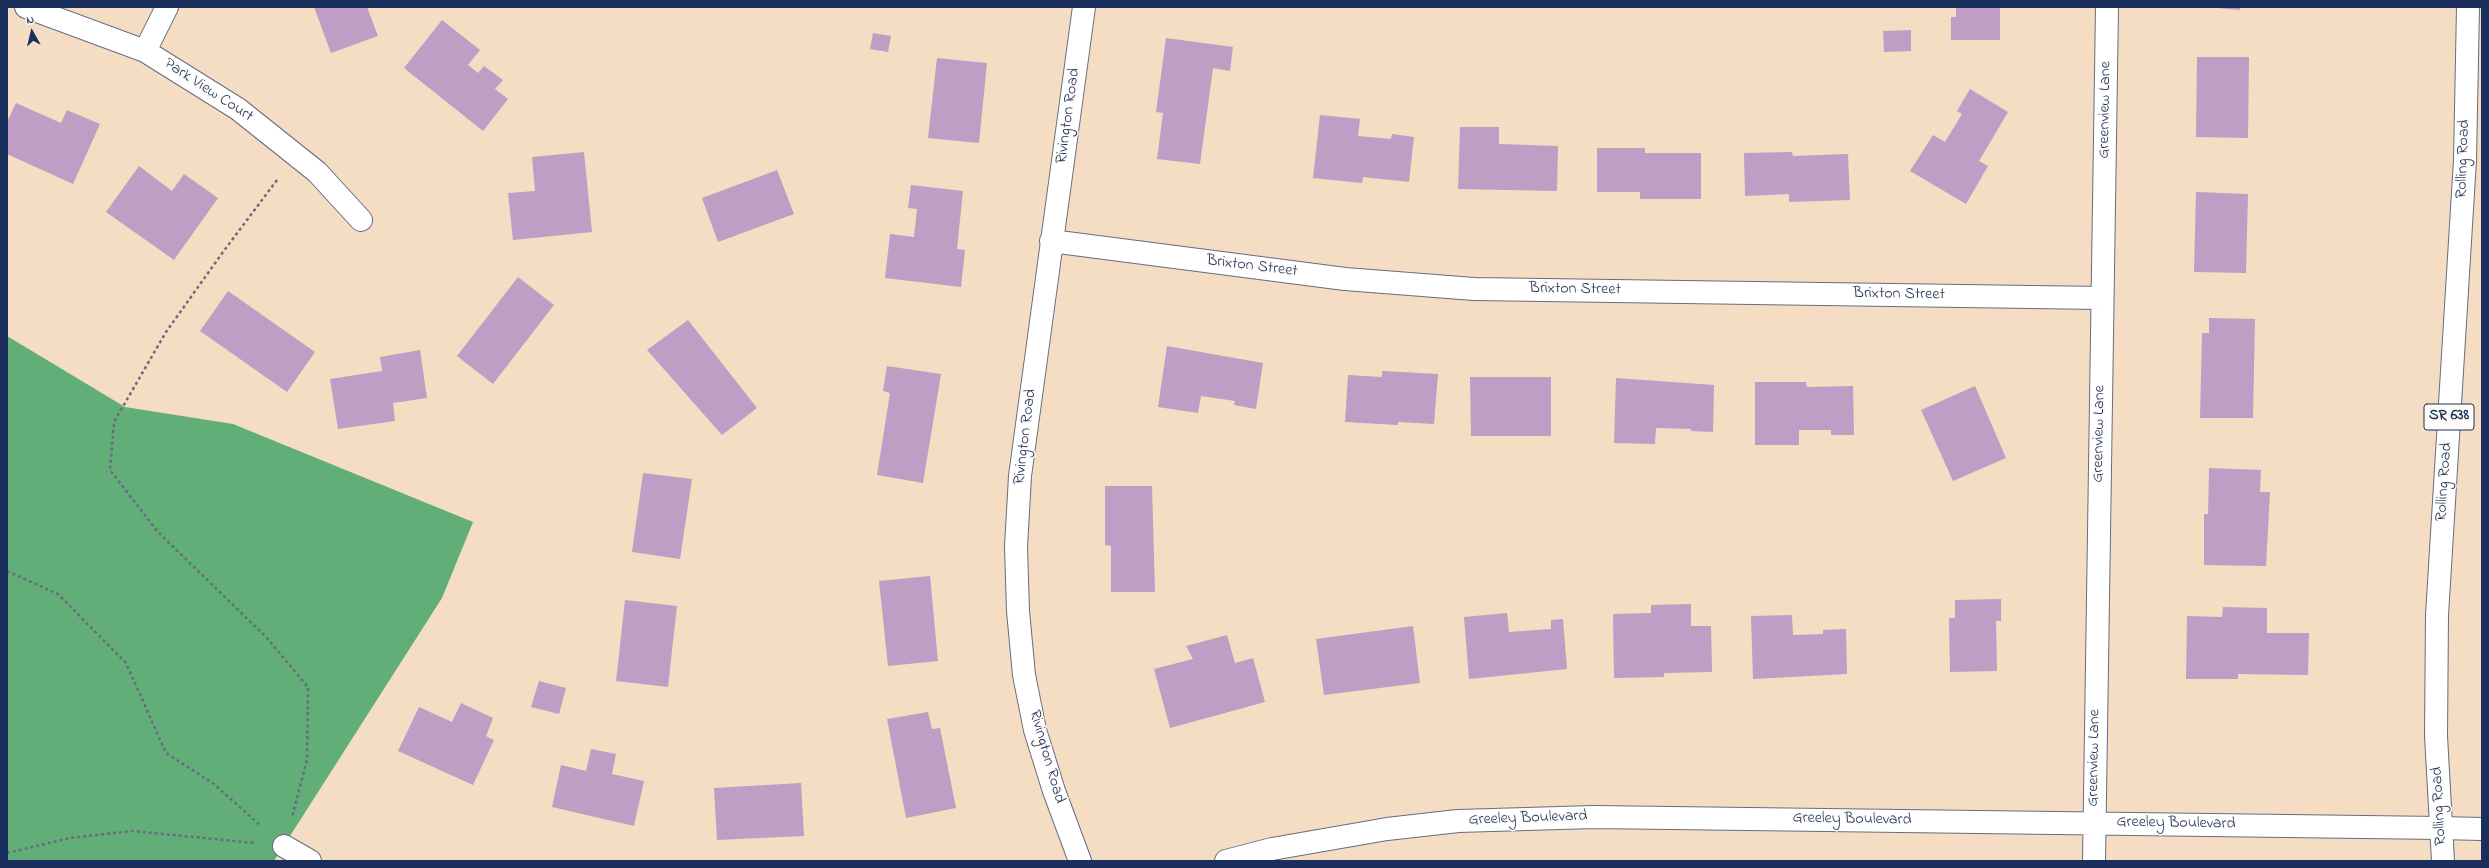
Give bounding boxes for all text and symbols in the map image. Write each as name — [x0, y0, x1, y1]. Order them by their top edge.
north arrow — [12, 12, 52, 52]
text: N — [26, 12, 35, 29]
street label: Park View Court — [160, 55, 256, 127]
street label: Greenview Lane — [2096, 61, 2116, 159]
street label: Rivington Road — [1053, 67, 1085, 165]
street label: Rolling Road — [2453, 119, 2475, 199]
street label: Brixton Street — [1205, 252, 1299, 282]
street label: Brixton Street — [1529, 280, 1621, 300]
street label: Brixton Street — [1853, 285, 1945, 305]
street label: Greenview Lane — [2090, 385, 2110, 483]
street label: Rivington Road — [1011, 388, 1041, 486]
road number: SR 638 — [2424, 404, 2474, 430]
street label: Rolling Road — [2433, 442, 2457, 522]
street label: Rivington Road — [1024, 708, 1068, 806]
street label: Greenview Lane — [2085, 709, 2105, 807]
street label: Rolling Road — [2428, 766, 2452, 846]
street label: Greeley Boulevard — [1468, 807, 1588, 831]
street label: Greeley Boulevard — [1792, 809, 1912, 831]
street label: Greeley Boulevard — [2116, 813, 2236, 835]

